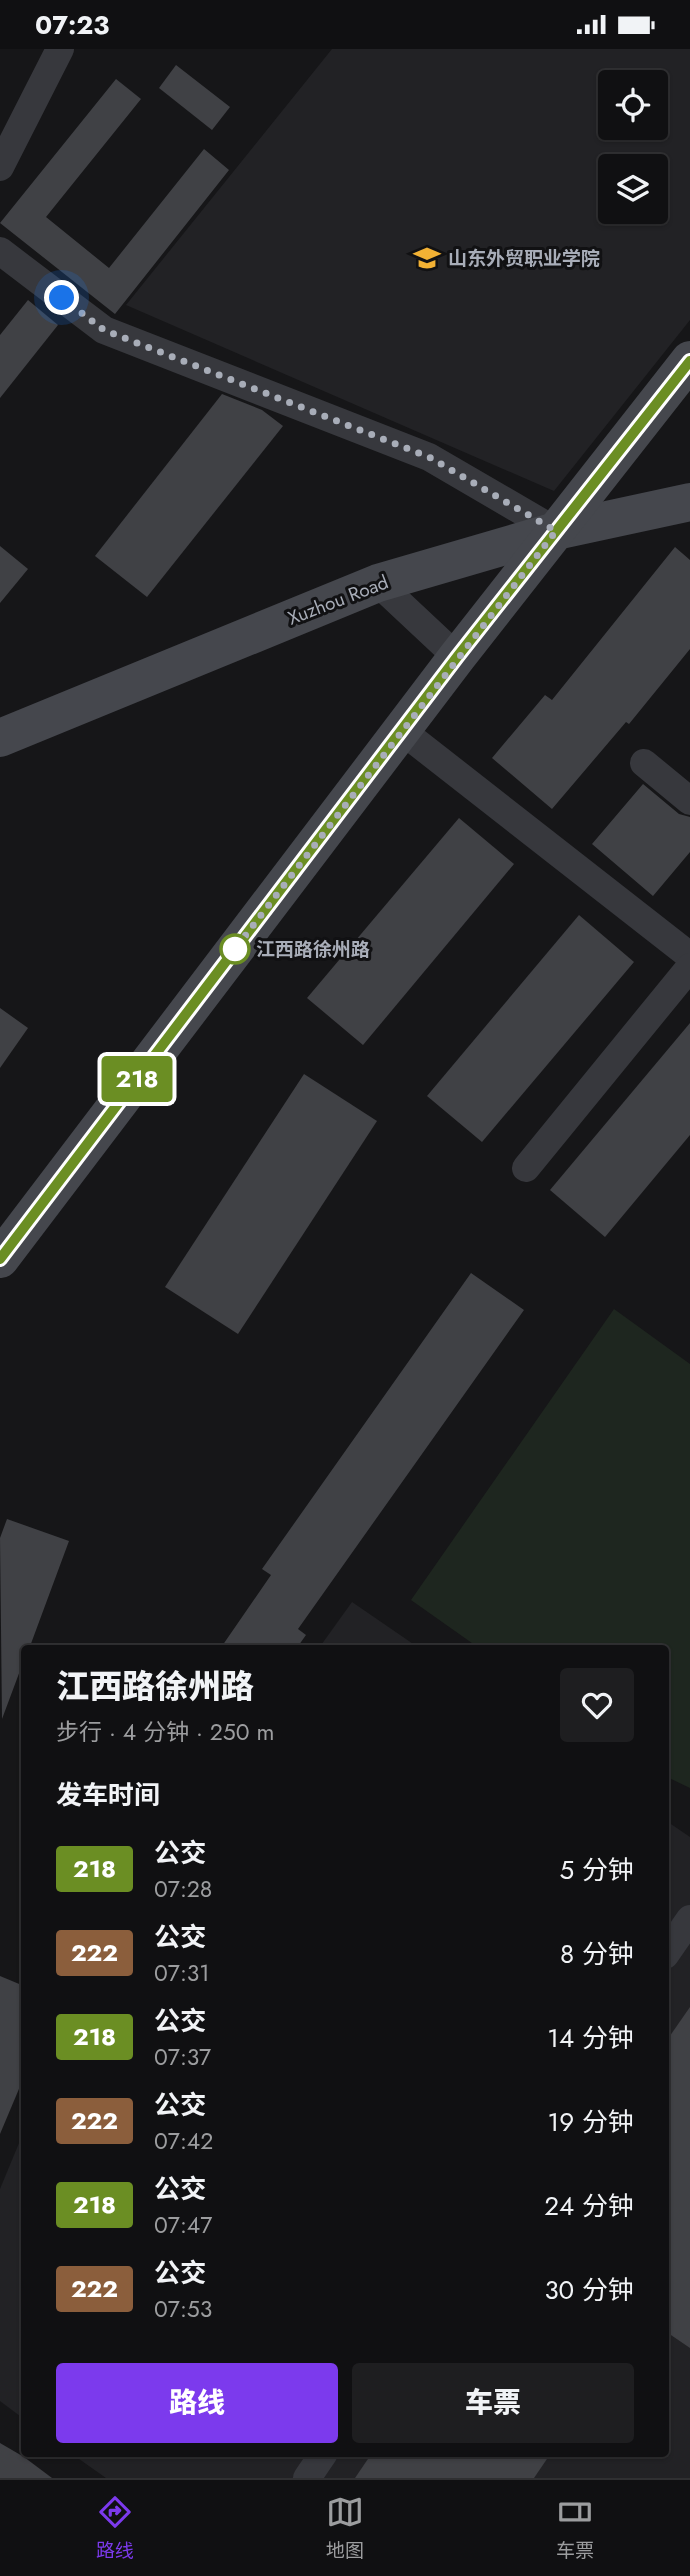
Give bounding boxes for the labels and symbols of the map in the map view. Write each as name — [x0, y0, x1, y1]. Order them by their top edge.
school or university icon: 山东外贸职业学院 — [412, 243, 442, 273]
place label: 山东外贸职业学院 — [448, 245, 600, 272]
your location — [44, 280, 79, 315]
street label: Xuzhou Road — [284, 568, 392, 632]
marker: 江西路徐州路 — [220, 934, 250, 964]
place label: 江西路徐州路 — [256, 936, 370, 963]
line badge: 218 — [97, 1056, 177, 1102]

